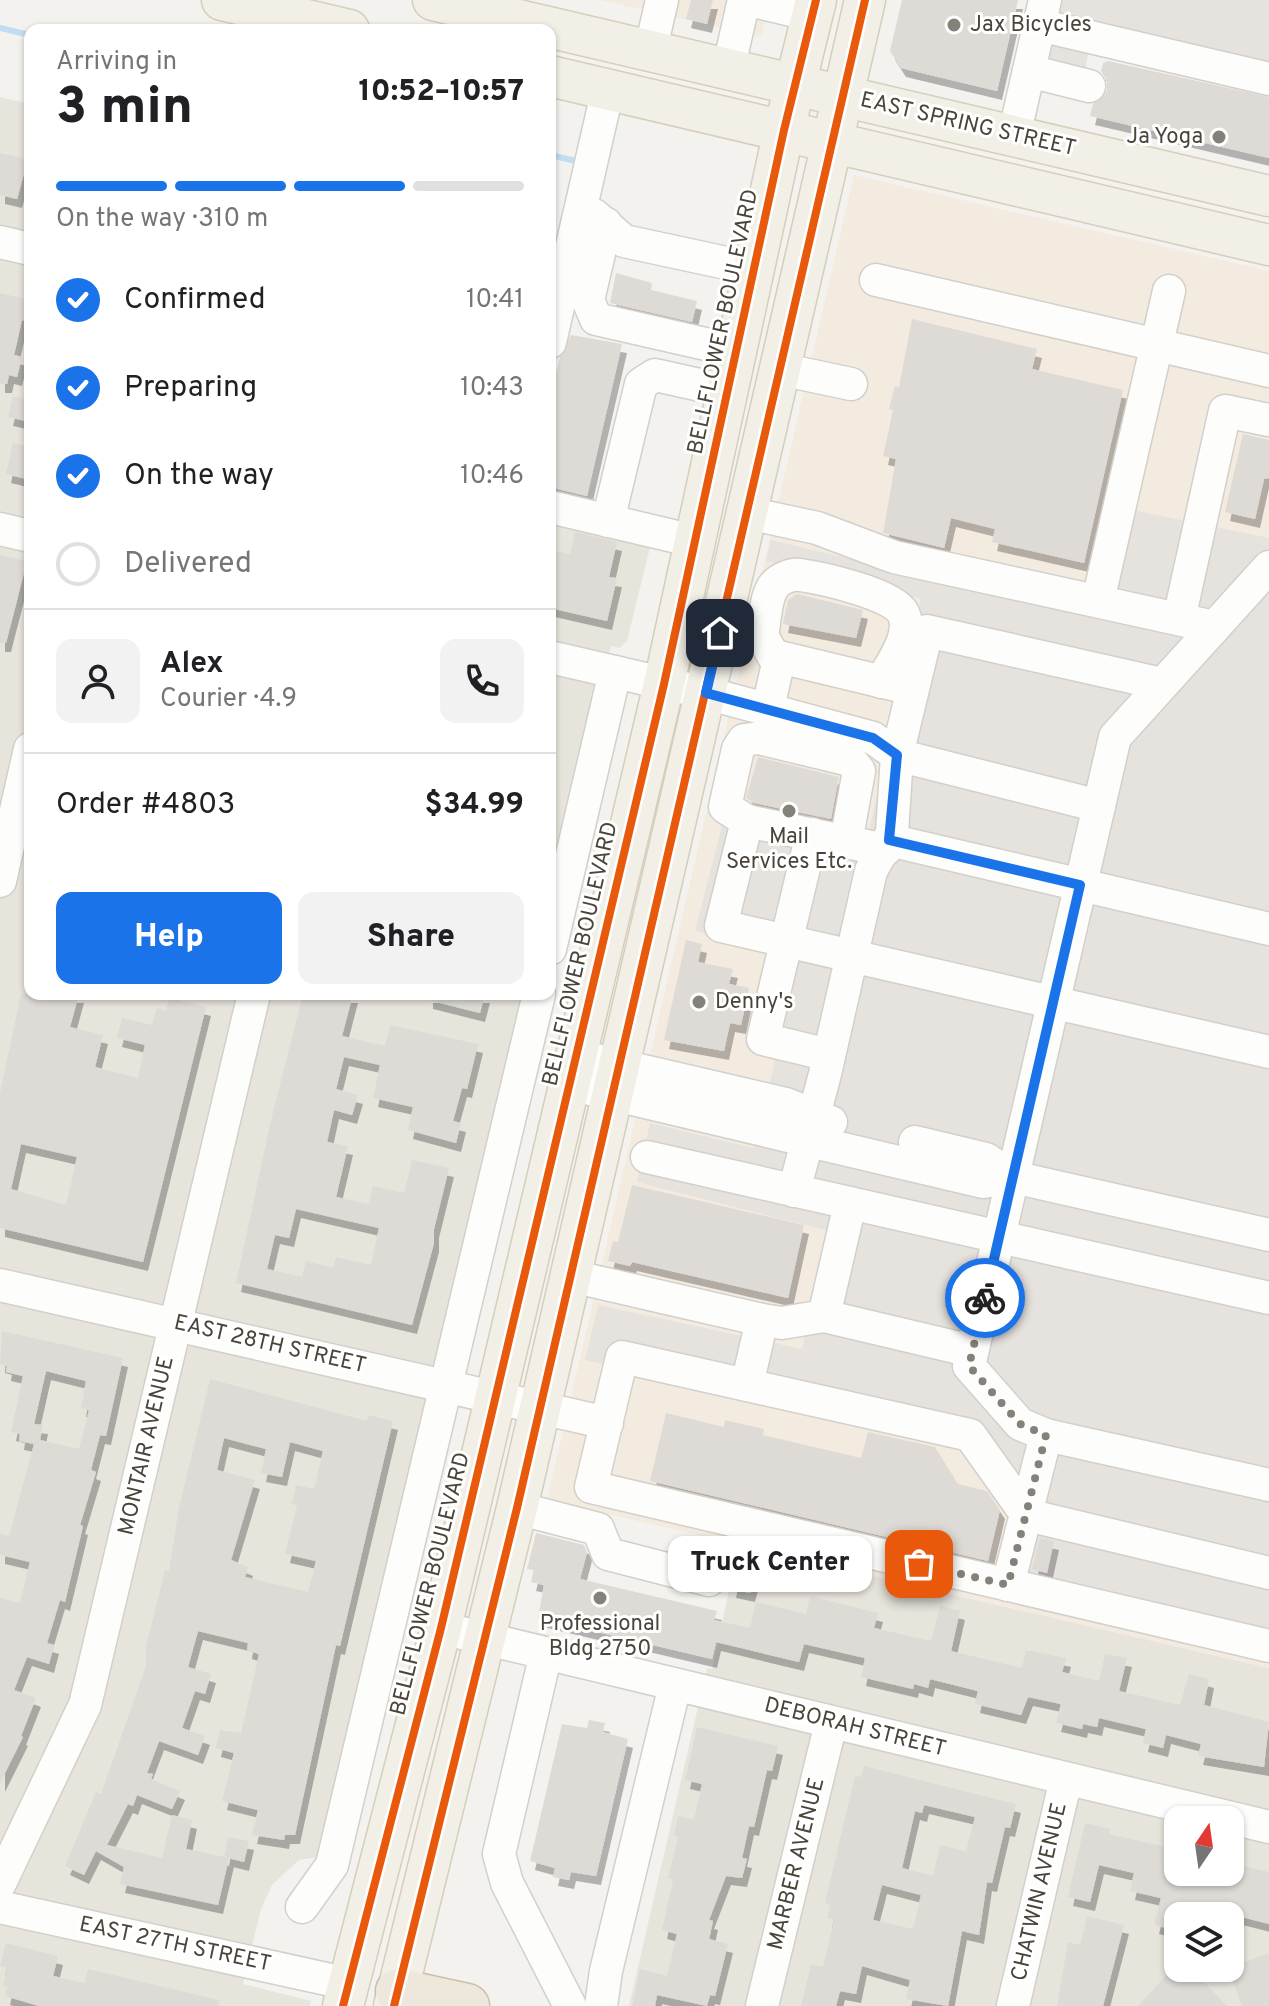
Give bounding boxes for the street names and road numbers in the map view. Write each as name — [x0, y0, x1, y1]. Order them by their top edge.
street label: EAST SPRING STREET — [858, 87, 1078, 163]
street label: BELLFLOWER BOULEVARD — [683, 187, 765, 457]
street label: BELLFLOWER BOULEVARD — [537, 819, 625, 1089]
street label: EAST 28TH STREET — [171, 1310, 369, 1380]
street label: MONTAIR AVENUE — [113, 1354, 181, 1538]
street label: BELLFLOWER BOULEVARD — [385, 1450, 477, 1718]
street label: DEBORAH STREET — [761, 1692, 949, 1764]
street label: MARBER AVENUE — [763, 1775, 831, 1953]
street label: CHATWIN AVENUE — [1006, 1800, 1074, 1984]
street label: EAST 27TH STREET — [77, 1911, 273, 1979]

